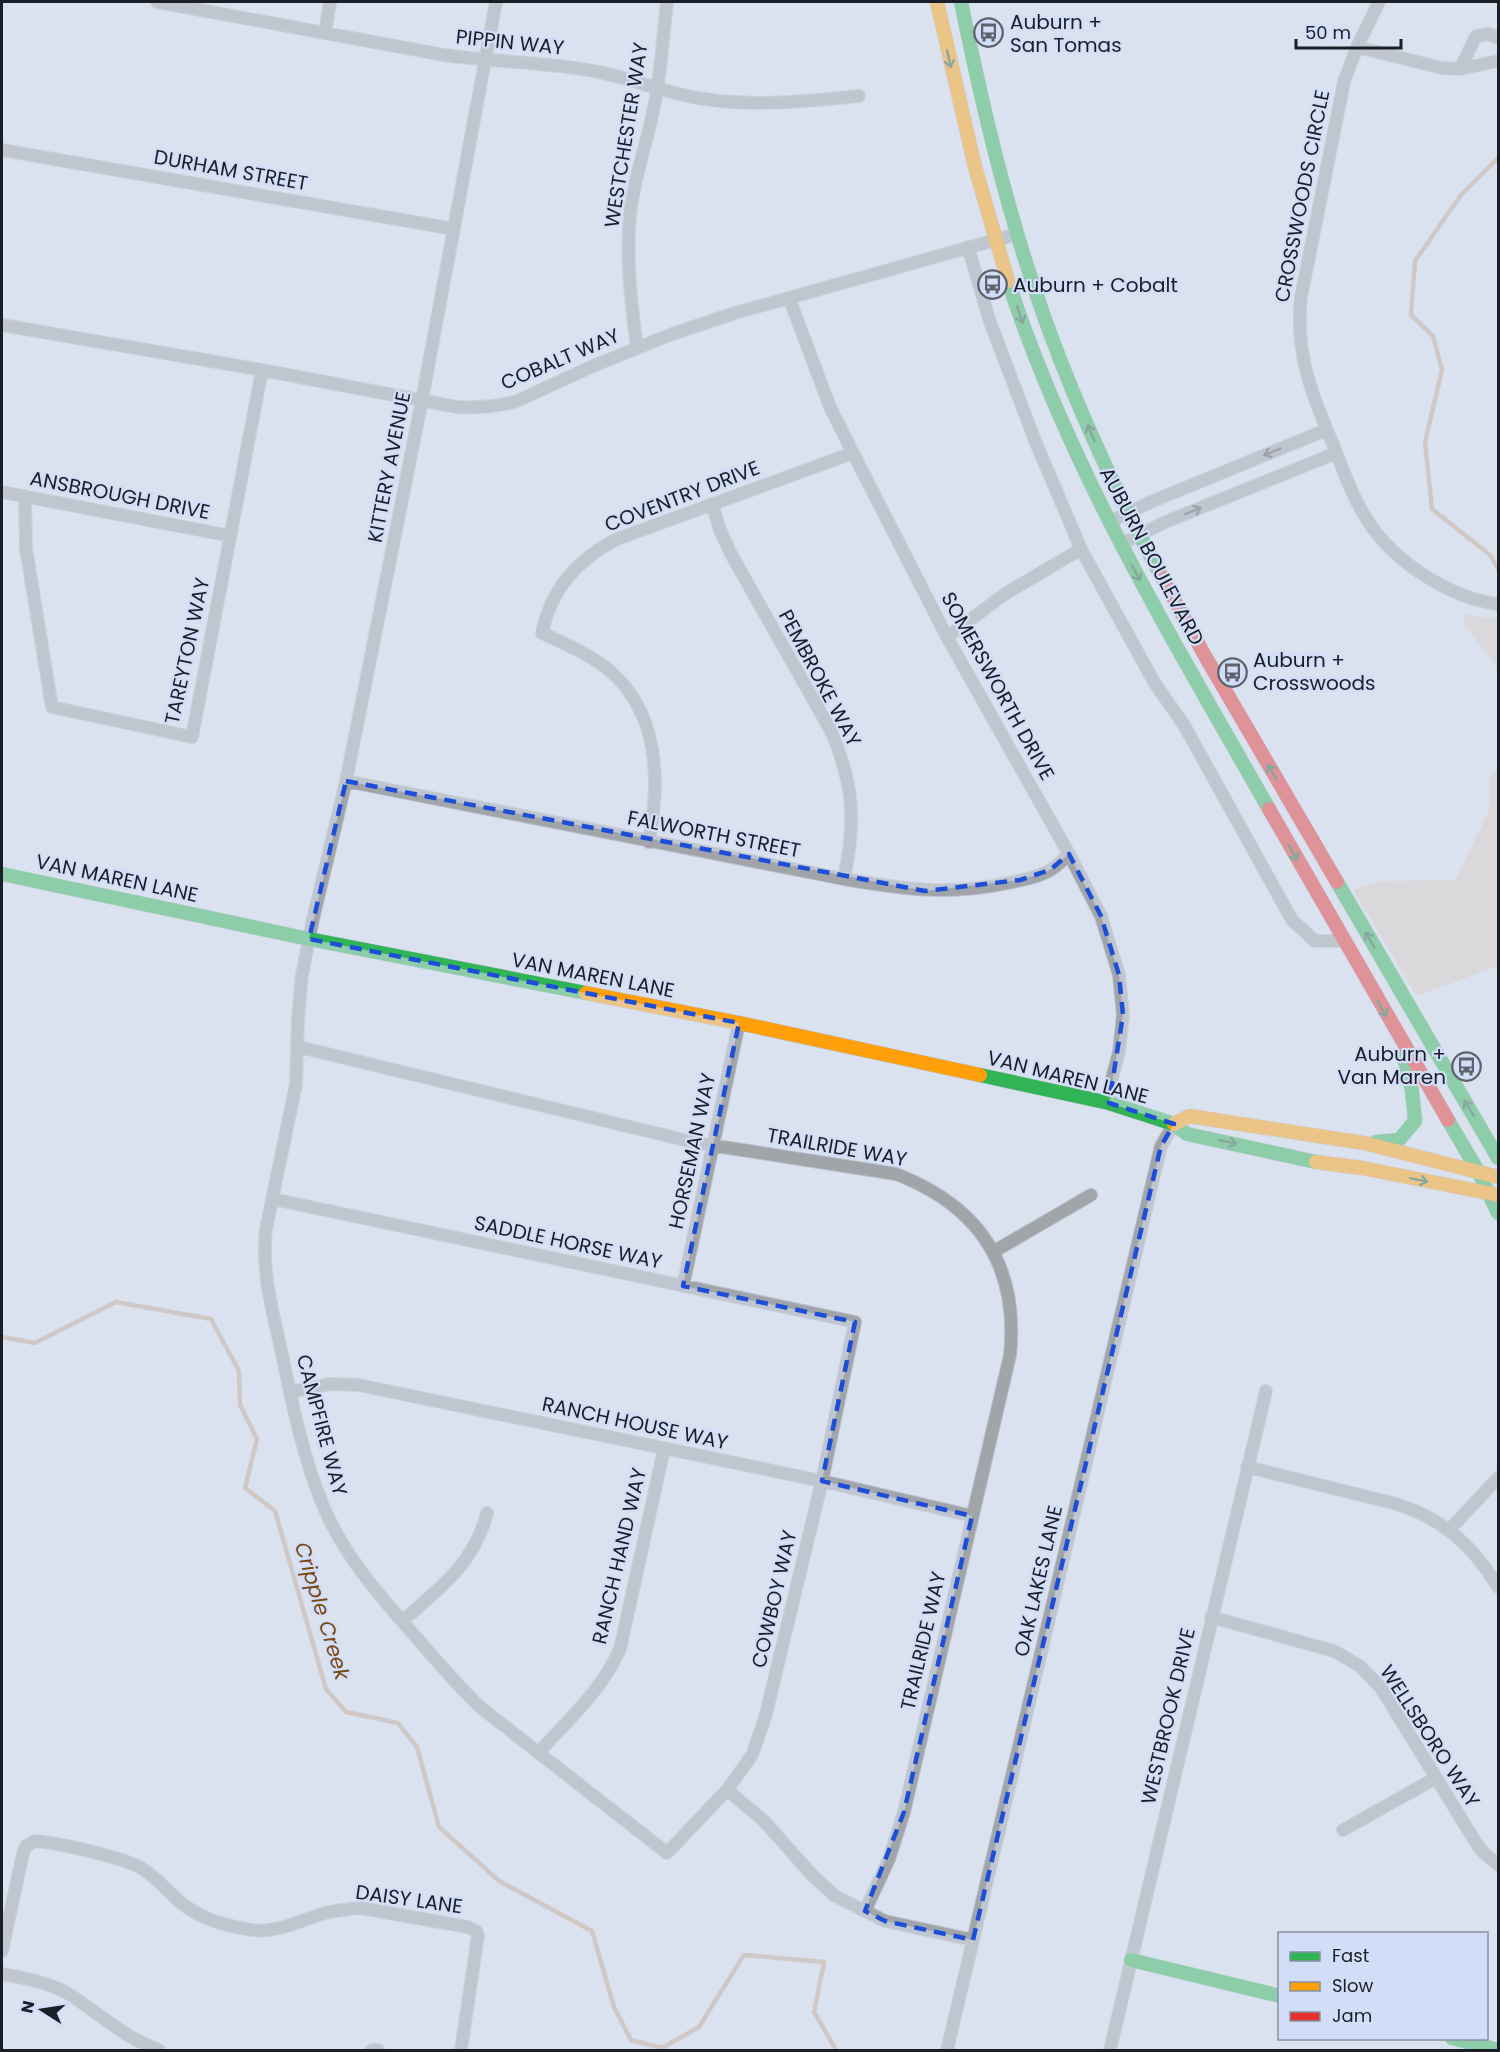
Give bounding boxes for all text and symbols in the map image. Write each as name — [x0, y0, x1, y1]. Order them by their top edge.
place label: Auburn + San Tomas — [1010, 8, 1122, 59]
scale bar — [1296, 12, 1401, 50]
bus stop icon: Auburn + San Tomas — [973, 17, 1005, 49]
text: 50 m — [1305, 20, 1351, 45]
street label: PIPPIN WAY — [454, 22, 566, 62]
street label: WESTCHESTER WAY — [598, 40, 654, 229]
one-way arrow — [944, 49, 955, 68]
street label: CROSSWOODS CIRCLE — [1268, 87, 1336, 305]
street label: DURHAM STREET — [152, 143, 310, 197]
bus stop icon: Auburn + Cobalt — [976, 269, 1008, 301]
place label: Auburn + Cobalt — [1013, 271, 1178, 299]
one-way arrow — [1015, 305, 1026, 324]
street label: COBALT WAY — [496, 321, 624, 397]
street label: KITTERY AVENUE — [361, 389, 417, 545]
one-way arrow — [1085, 424, 1096, 443]
one-way arrow — [1264, 447, 1282, 458]
street label: COVENTRY DRIVE — [600, 454, 764, 538]
street label: AUBURN BOULEVARD — [1093, 462, 1211, 650]
street label: ANSBROUGH DRIVE — [28, 464, 212, 526]
one-way arrow — [1183, 504, 1202, 515]
one-way arrow — [1131, 564, 1143, 582]
street label: TAREYTON WAY — [158, 575, 216, 727]
street label: SOMERSWORTH DRIVE — [935, 587, 1061, 785]
street label: PEMBROKE WAY — [772, 605, 868, 752]
place label: Auburn + Crosswoods — [1253, 646, 1376, 697]
bus stop icon: Auburn + Crosswoods — [1216, 656, 1248, 688]
one-way arrow — [1265, 763, 1277, 780]
street label: FALWORTH STREET — [625, 803, 803, 865]
one-way arrow — [1288, 844, 1299, 862]
street label: VAN MAREN LANE — [33, 847, 201, 909]
one-way arrow — [1363, 932, 1375, 949]
street label: VAN MAREN LANE — [509, 945, 677, 1005]
one-way arrow — [1376, 1000, 1388, 1017]
place label: Auburn + Van Maren — [1337, 1040, 1446, 1091]
street label: VAN MAREN LANE — [984, 1043, 1152, 1111]
bus stop icon: Auburn + Van Maren — [1451, 1050, 1483, 1082]
street label: HORSEMAN WAY — [662, 1070, 722, 1231]
one-way arrow — [1462, 1100, 1474, 1117]
street label: TRAILRIDE WAY — [765, 1121, 909, 1173]
one-way arrow — [1217, 1137, 1237, 1148]
one-way arrow — [1409, 1175, 1428, 1186]
street label: SADDLE HORSE WAY — [471, 1208, 665, 1276]
street label: CAMPFIRE WAY — [290, 1351, 354, 1499]
street label: RANCH HOUSE WAY — [539, 1390, 731, 1456]
street label: RANCH HAND WAY — [585, 1465, 653, 1647]
street label: OAK LAKES LANE — [1007, 1503, 1069, 1659]
street label: COWBOY WAY — [745, 1527, 803, 1671]
water label: Cripple Creek — [288, 1538, 358, 1685]
street label: TRAILRIDE WAY — [893, 1569, 953, 1713]
street label: WESTBROOK DRIVE — [1134, 1625, 1202, 1807]
street label: WELLSBORO WAY — [1373, 1659, 1487, 1813]
street label: DAISY LANE — [354, 1878, 464, 1920]
legend — [1278, 1932, 1488, 2040]
text: Fast — [1332, 1943, 1369, 1968]
text: Slow — [1332, 1973, 1374, 1998]
north arrow — [12, 1980, 72, 2040]
text: N — [15, 1999, 40, 2015]
text: Jam — [1332, 2003, 1372, 2028]

